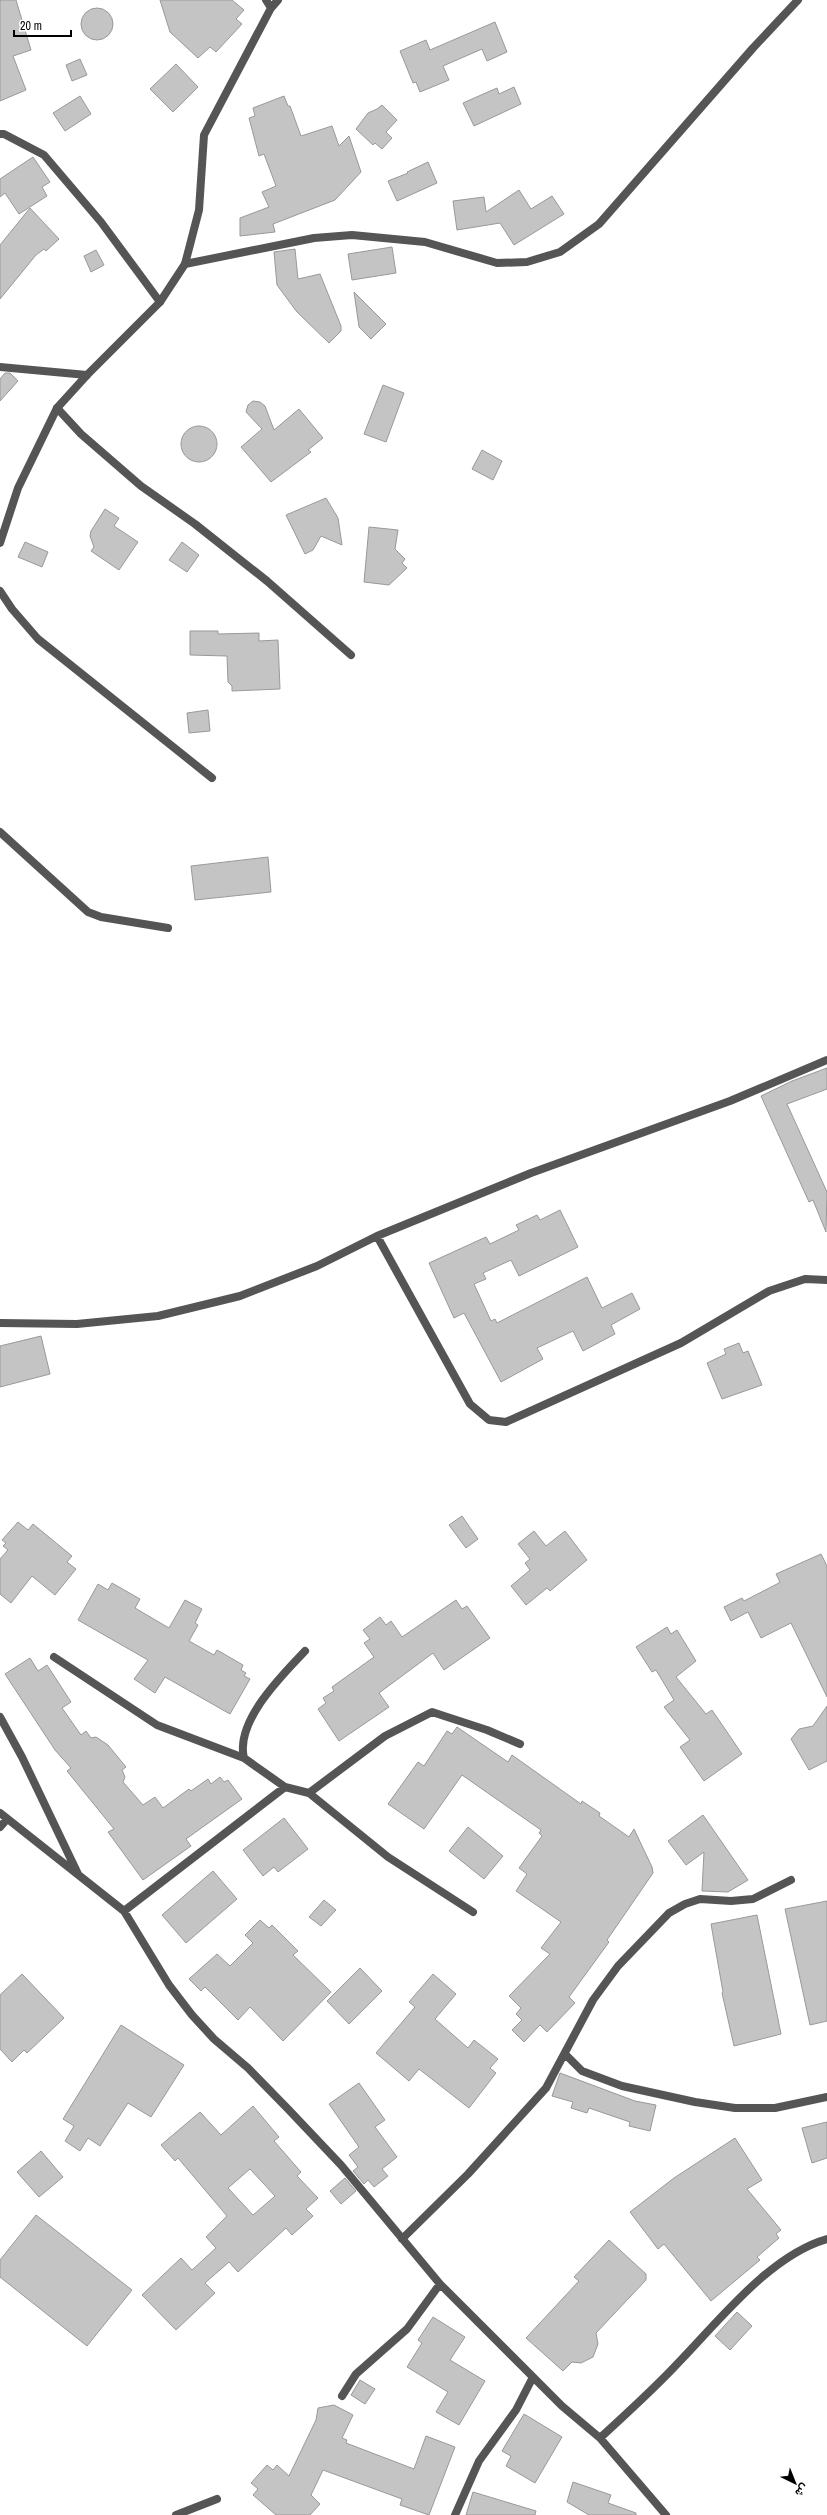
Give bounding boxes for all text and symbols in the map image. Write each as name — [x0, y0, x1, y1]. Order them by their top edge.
scale bar — [14, 12, 71, 38]
text: 20 m — [20, 18, 42, 34]
north arrow — [775, 2463, 815, 2503]
text: ش — [792, 2481, 811, 2500]

